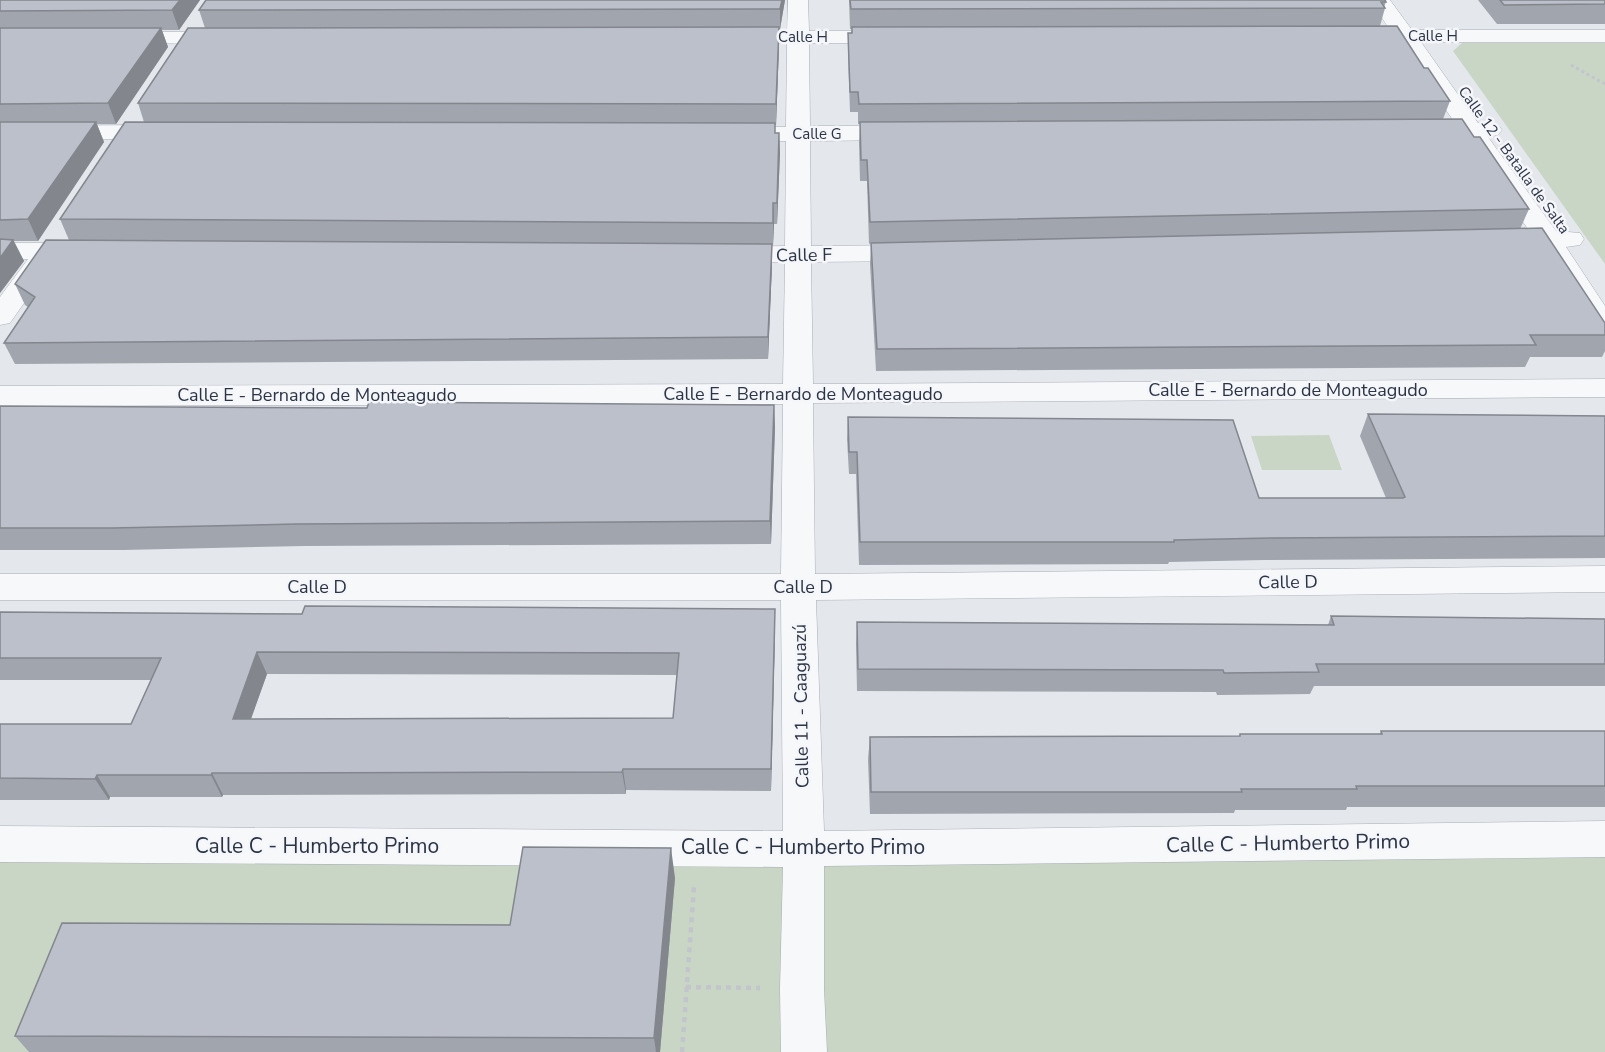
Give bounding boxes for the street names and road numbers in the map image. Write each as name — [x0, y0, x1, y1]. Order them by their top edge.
street label: Calle H — [1408, 26, 1458, 46]
street label: Calle H — [778, 27, 828, 47]
street label: Calle 12 - Batalla de Salta — [1454, 82, 1574, 238]
street label: Calle G — [792, 124, 842, 144]
street label: Calle F — [776, 243, 832, 267]
street label: Calle E - Bernardo de Monteagudo — [1148, 378, 1428, 402]
street label: Calle E - Bernardo de Monteagudo — [663, 382, 943, 406]
street label: Calle E - Bernardo de Monteagudo — [177, 383, 457, 407]
street label: Calle D — [1258, 569, 1318, 595]
street label: Calle D — [287, 575, 347, 599]
street label: Calle D — [773, 575, 833, 599]
street label: Calle 11 - Caaguazú — [788, 624, 814, 788]
street label: Calle C - Humberto Primo — [1166, 827, 1410, 859]
street label: Calle C - Humberto Primo — [195, 832, 439, 860]
street label: Calle C - Humberto Primo — [681, 833, 925, 861]

